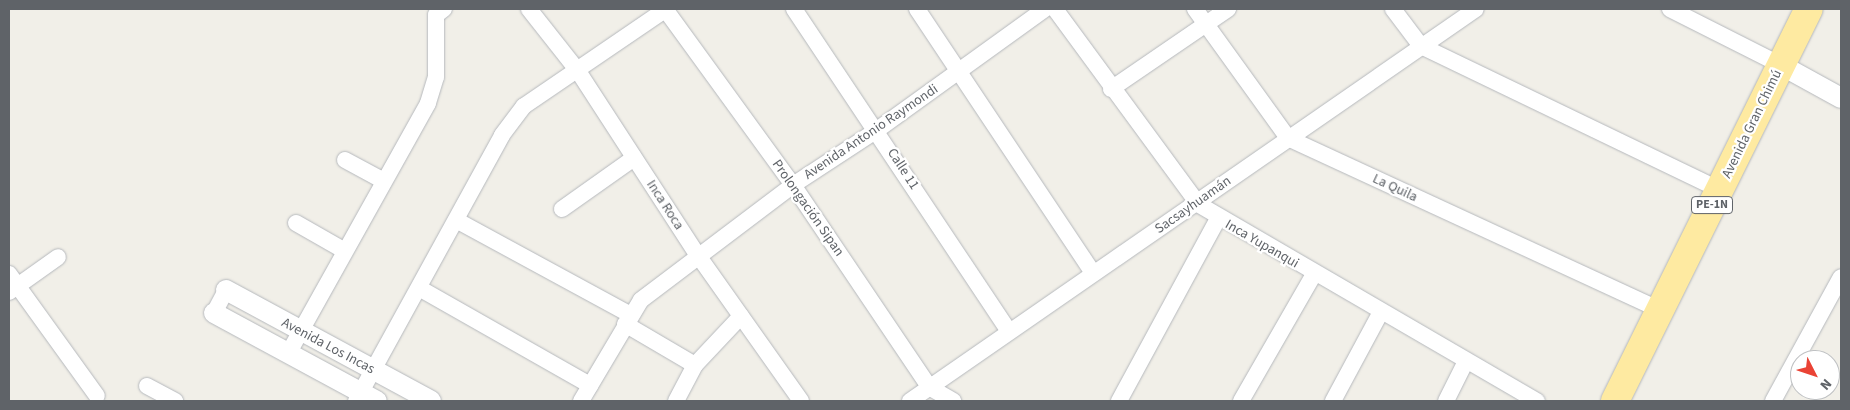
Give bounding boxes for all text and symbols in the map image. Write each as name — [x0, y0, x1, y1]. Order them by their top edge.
street label: Avenida Gran Chimú — [1718, 67, 1786, 181]
street label: Avenida Antonio Raymondi — [801, 81, 941, 183]
street label: Calle 11 — [883, 145, 923, 193]
street label: Prolongación Sipan — [768, 156, 848, 260]
street label: La Quila — [1370, 170, 1420, 206]
street label: Sacsayhuamán — [1152, 173, 1234, 237]
street label: Inca Roca — [643, 177, 687, 233]
road number: PE-1N — [1691, 196, 1733, 214]
street label: Inca Yupanqui — [1222, 216, 1302, 272]
street label: Avenida Los Incas — [279, 314, 377, 378]
north arrow — [1790, 350, 1840, 400]
text: N — [1815, 374, 1836, 394]

